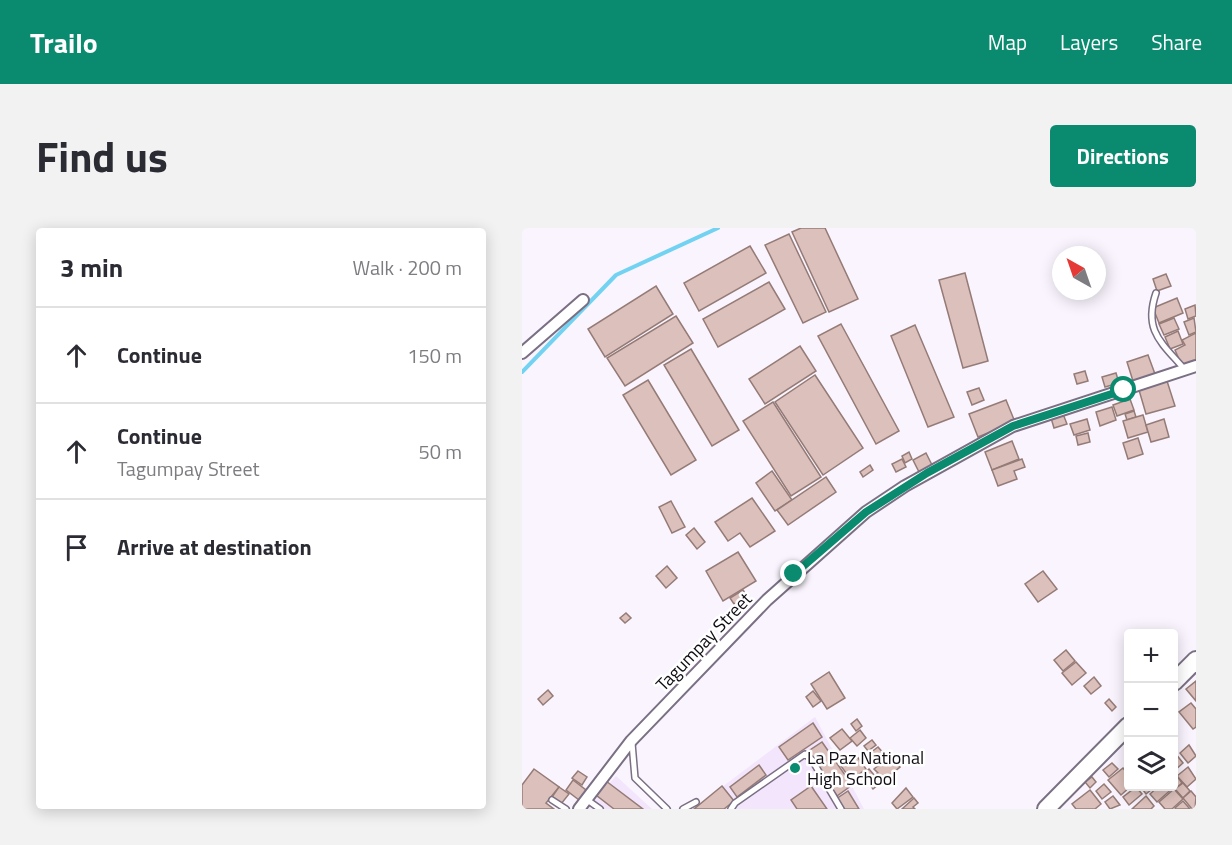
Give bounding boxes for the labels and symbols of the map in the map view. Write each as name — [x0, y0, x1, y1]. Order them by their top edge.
north arrow — [1052, 246, 1106, 300]
route start — [1110, 376, 1136, 402]
route end — [780, 560, 806, 586]
street label: Tagumpay Street — [649, 586, 758, 697]
place label: La Paz National High School — [807, 744, 924, 792]
marker: La Paz National High School — [788, 761, 802, 775]

